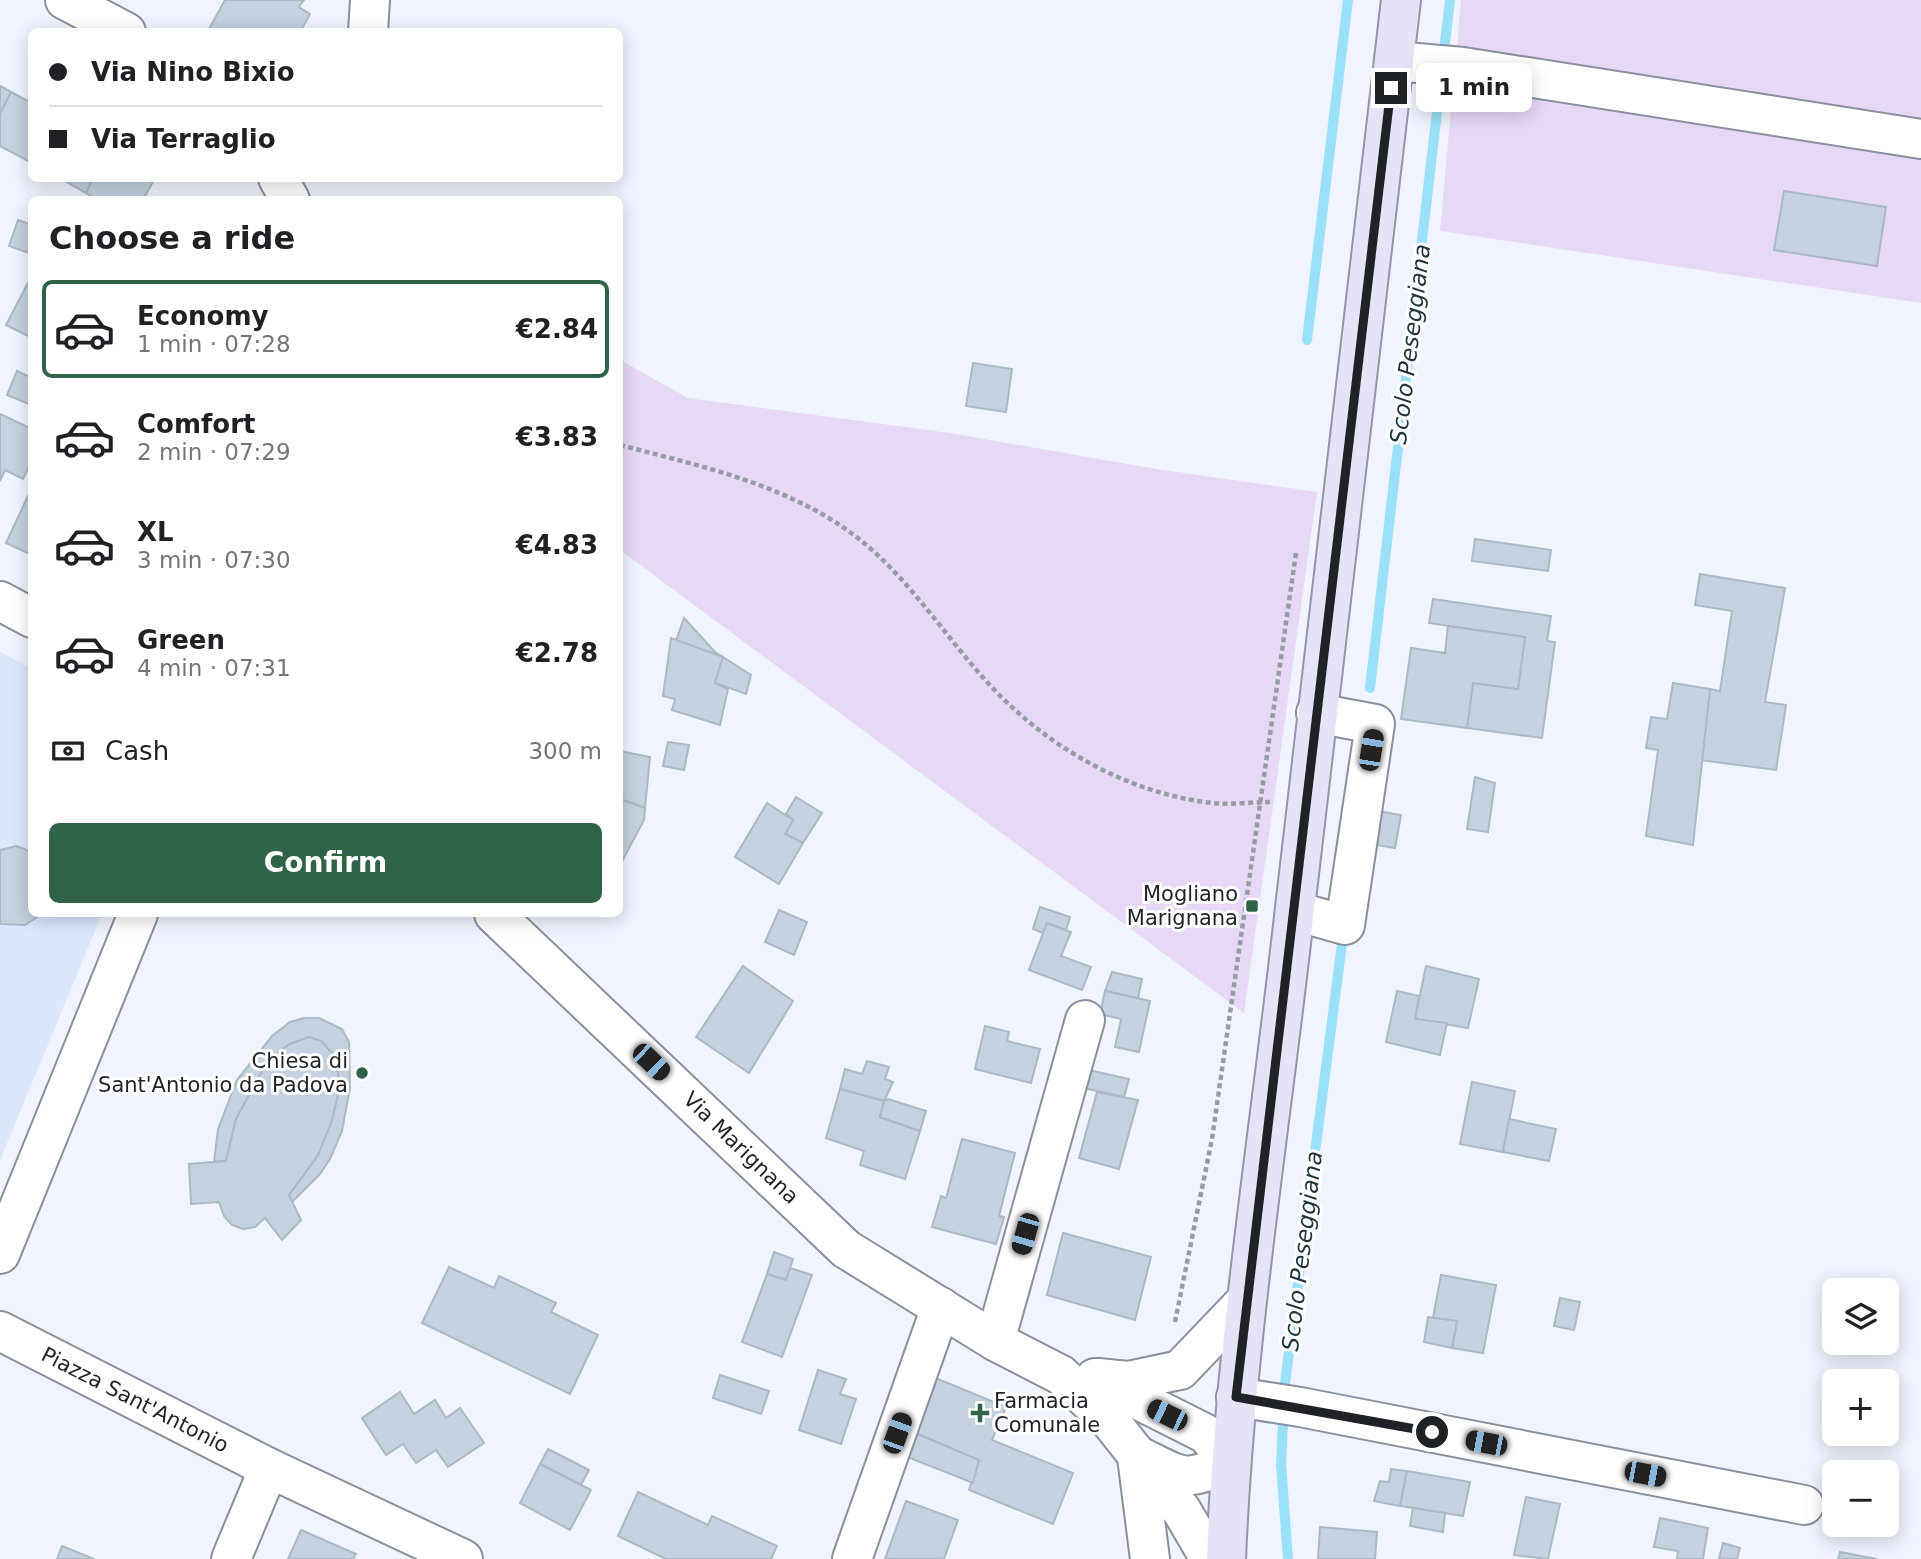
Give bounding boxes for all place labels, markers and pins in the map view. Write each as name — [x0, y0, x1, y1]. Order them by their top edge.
place label: Mogliano Marignana — [1127, 882, 1238, 930]
marker: Mogliano Marignana — [1244, 898, 1260, 914]
place label: Chiesa di Sant'Antonio da Padova — [98, 1049, 348, 1097]
marker: Chiesa di Sant'Antonio da Padova — [354, 1065, 370, 1081]
place label: Farmacia Comunale — [994, 1389, 1100, 1437]
marker: Farmacia Comunale — [972, 1405, 988, 1421]

